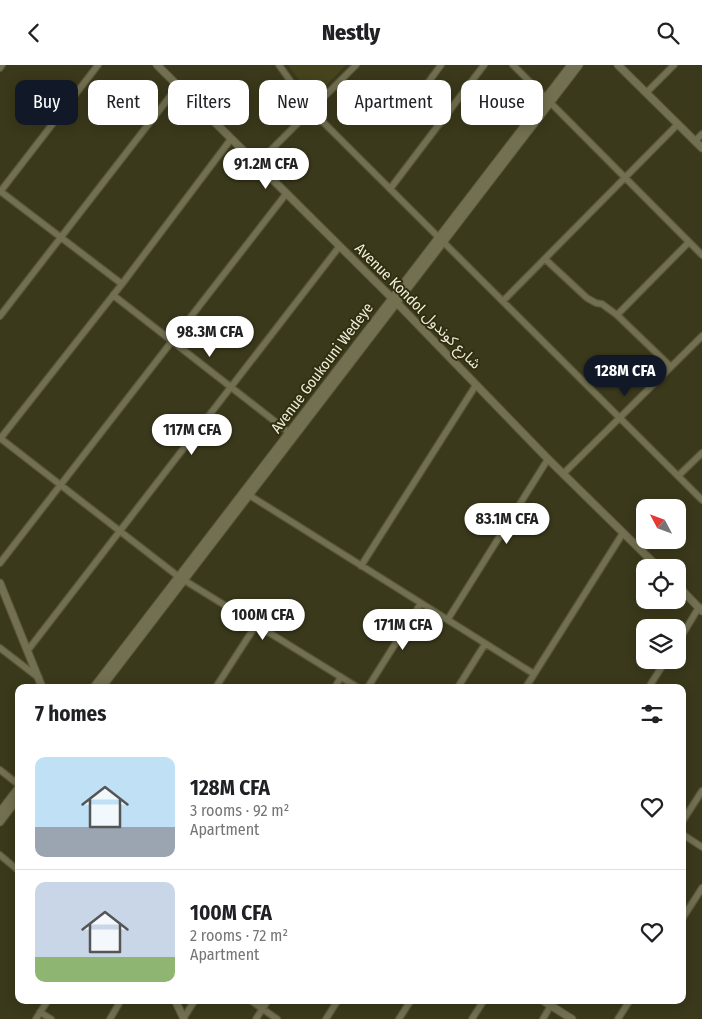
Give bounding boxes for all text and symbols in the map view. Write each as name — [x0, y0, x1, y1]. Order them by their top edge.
icon: back — [20, 19, 48, 47]
text: Nestly — [322, 19, 380, 46]
icon: search — [654, 19, 682, 47]
chip: Buy — [15, 80, 78, 125]
chip: Rent — [88, 80, 158, 125]
chip: Filters — [168, 80, 249, 125]
chip: New — [259, 80, 327, 125]
chip: Apartment — [337, 80, 451, 125]
chip: House — [461, 80, 543, 125]
pin: 91.2M CFA — [209, 147, 323, 190]
text: 91.2M CFA — [234, 154, 298, 173]
street label: Avenue Kondol شارع كوندول — [349, 239, 485, 375]
street label: Avenue Goukouni Wedeye — [267, 299, 377, 437]
pin: 98.3M CFA — [153, 315, 267, 358]
text: 98.3M CFA — [177, 322, 243, 341]
pin: 128M CFA — [573, 355, 677, 397]
text: 128M CFA — [595, 361, 655, 380]
pin: 117M CFA — [140, 413, 244, 456]
text: 117M CFA — [163, 420, 221, 439]
north arrow — [636, 499, 686, 549]
map controls — [636, 499, 686, 669]
pin: 83.1M CFA — [450, 503, 564, 545]
text: 83.1M CFA — [475, 509, 539, 528]
button: locate — [636, 559, 686, 609]
pin: 100M CFA — [211, 599, 315, 641]
text: 100M CFA — [232, 605, 294, 624]
pin: 171M CFA — [351, 609, 455, 651]
text: 171M CFA — [374, 615, 432, 634]
button: layers — [636, 619, 686, 669]
icon: filters — [638, 700, 666, 728]
text: 7 homes — [35, 701, 106, 727]
text: 128M CFA — [190, 775, 270, 801]
icon: home — [75, 777, 135, 837]
icon: heart — [638, 793, 666, 821]
text: 3 rooms · 92 m² — [190, 801, 289, 820]
text: Apartment — [190, 820, 259, 839]
text: 100M CFA — [190, 900, 272, 926]
icon: home — [75, 902, 135, 962]
icon: heart — [638, 918, 666, 946]
text: 2 rooms · 72 m² — [190, 926, 288, 945]
text: Apartment — [190, 945, 259, 964]

